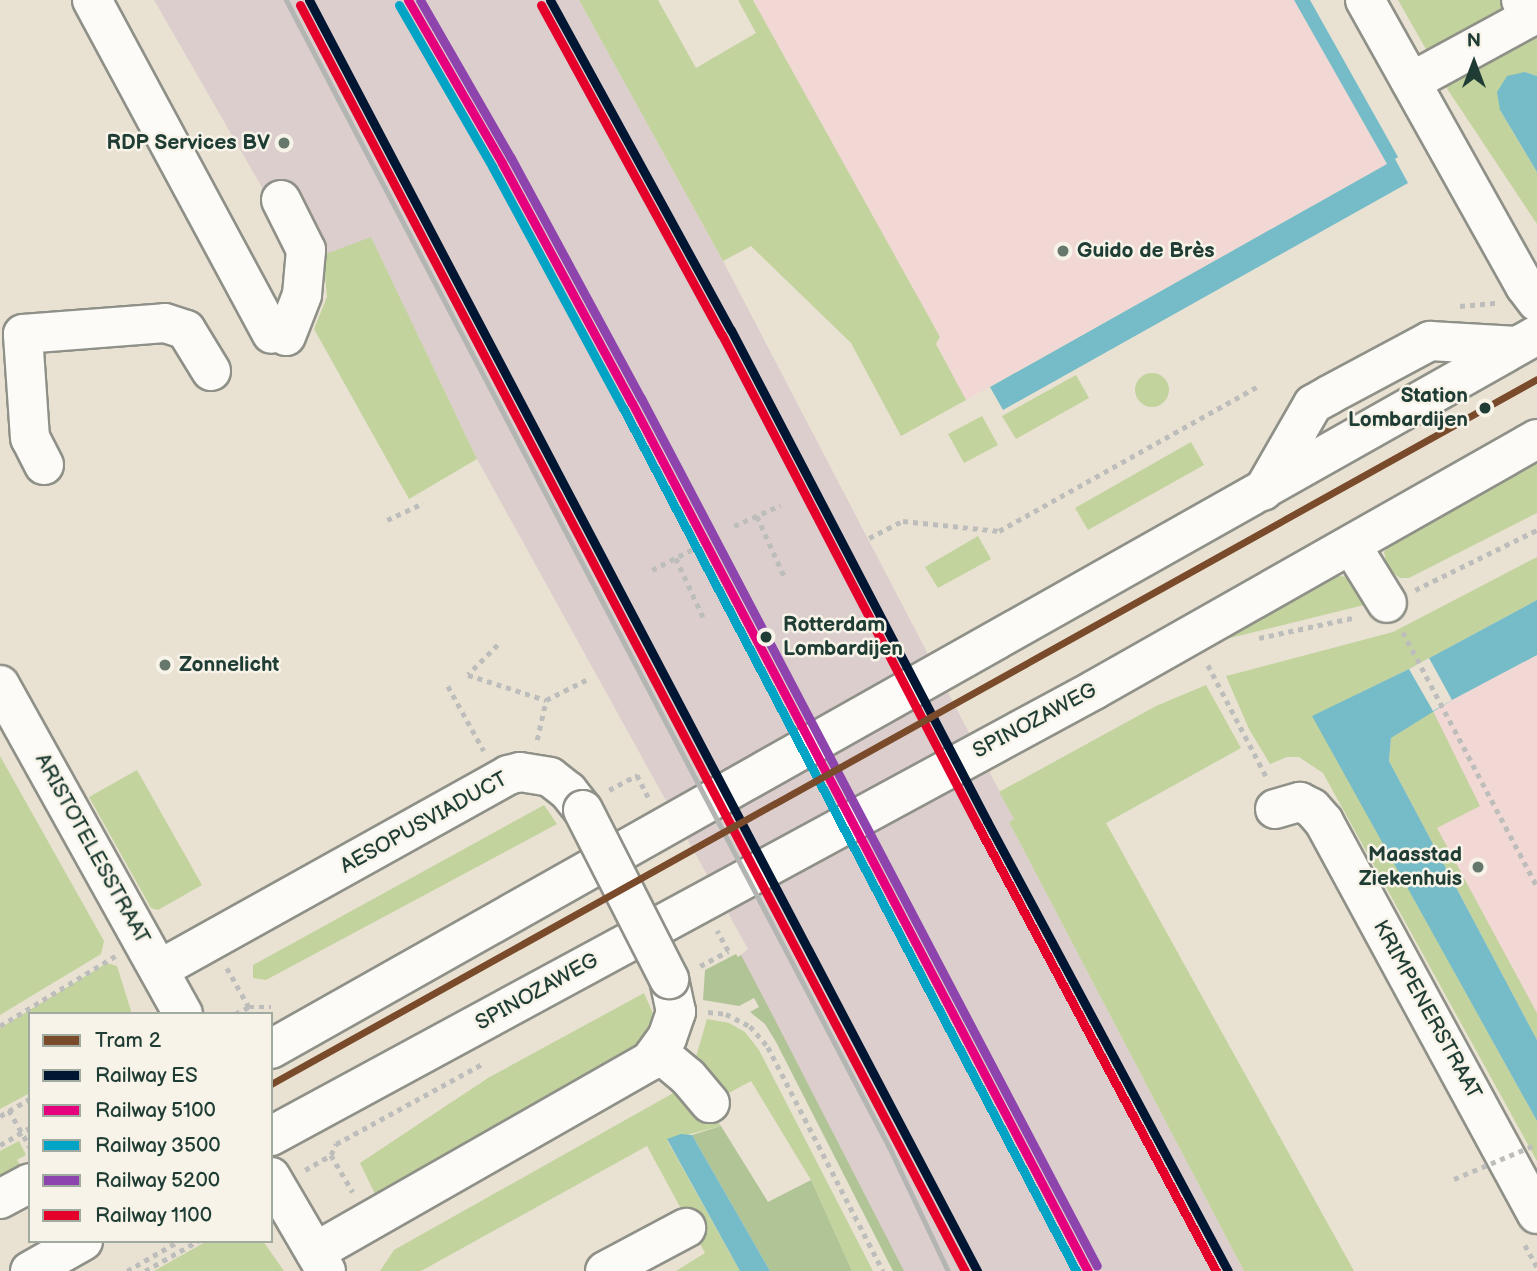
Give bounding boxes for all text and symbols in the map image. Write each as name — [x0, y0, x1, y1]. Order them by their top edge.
north arrow — [1439, 28, 1509, 98]
text: N — [1467, 30, 1481, 53]
place label: RDP Services BV — [107, 130, 270, 156]
marker: RDP Services BV — [276, 135, 292, 151]
place label: Guido de Brès — [1077, 238, 1215, 264]
marker: Guido de Brès — [1055, 243, 1071, 259]
place label: Station Lombardijen — [1348, 383, 1468, 433]
marker: Station Lombardijen — [1474, 397, 1496, 419]
place label: Rotterdam Lombardijen — [783, 612, 903, 662]
marker: Rotterdam Lombardijen — [755, 626, 777, 648]
place label: Zonnelicht — [179, 652, 279, 678]
marker: Zonnelicht — [157, 657, 173, 673]
street label: SPINOZAWEG — [969, 678, 1101, 764]
street label: ARISTOTELESSTRAAT — [29, 749, 155, 949]
street label: AESOPUSVIADUCT — [336, 767, 512, 879]
place label: Maasstad Ziekenhuis — [1359, 842, 1462, 892]
marker: Maasstad Ziekenhuis — [1468, 857, 1488, 877]
street label: KRIMPENERSTRAAT — [1367, 916, 1487, 1104]
street label: SPINOZAWEG — [471, 948, 603, 1036]
legend — [28, 1012, 273, 1243]
text: Tram 2 — [95, 1028, 161, 1053]
text: Railway ES — [95, 1063, 198, 1088]
text: Railway 5100 — [95, 1098, 216, 1123]
text: Railway 3500 — [95, 1133, 221, 1158]
text: Railway 5200 — [95, 1168, 220, 1193]
text: Railway 1100 — [95, 1203, 212, 1228]

